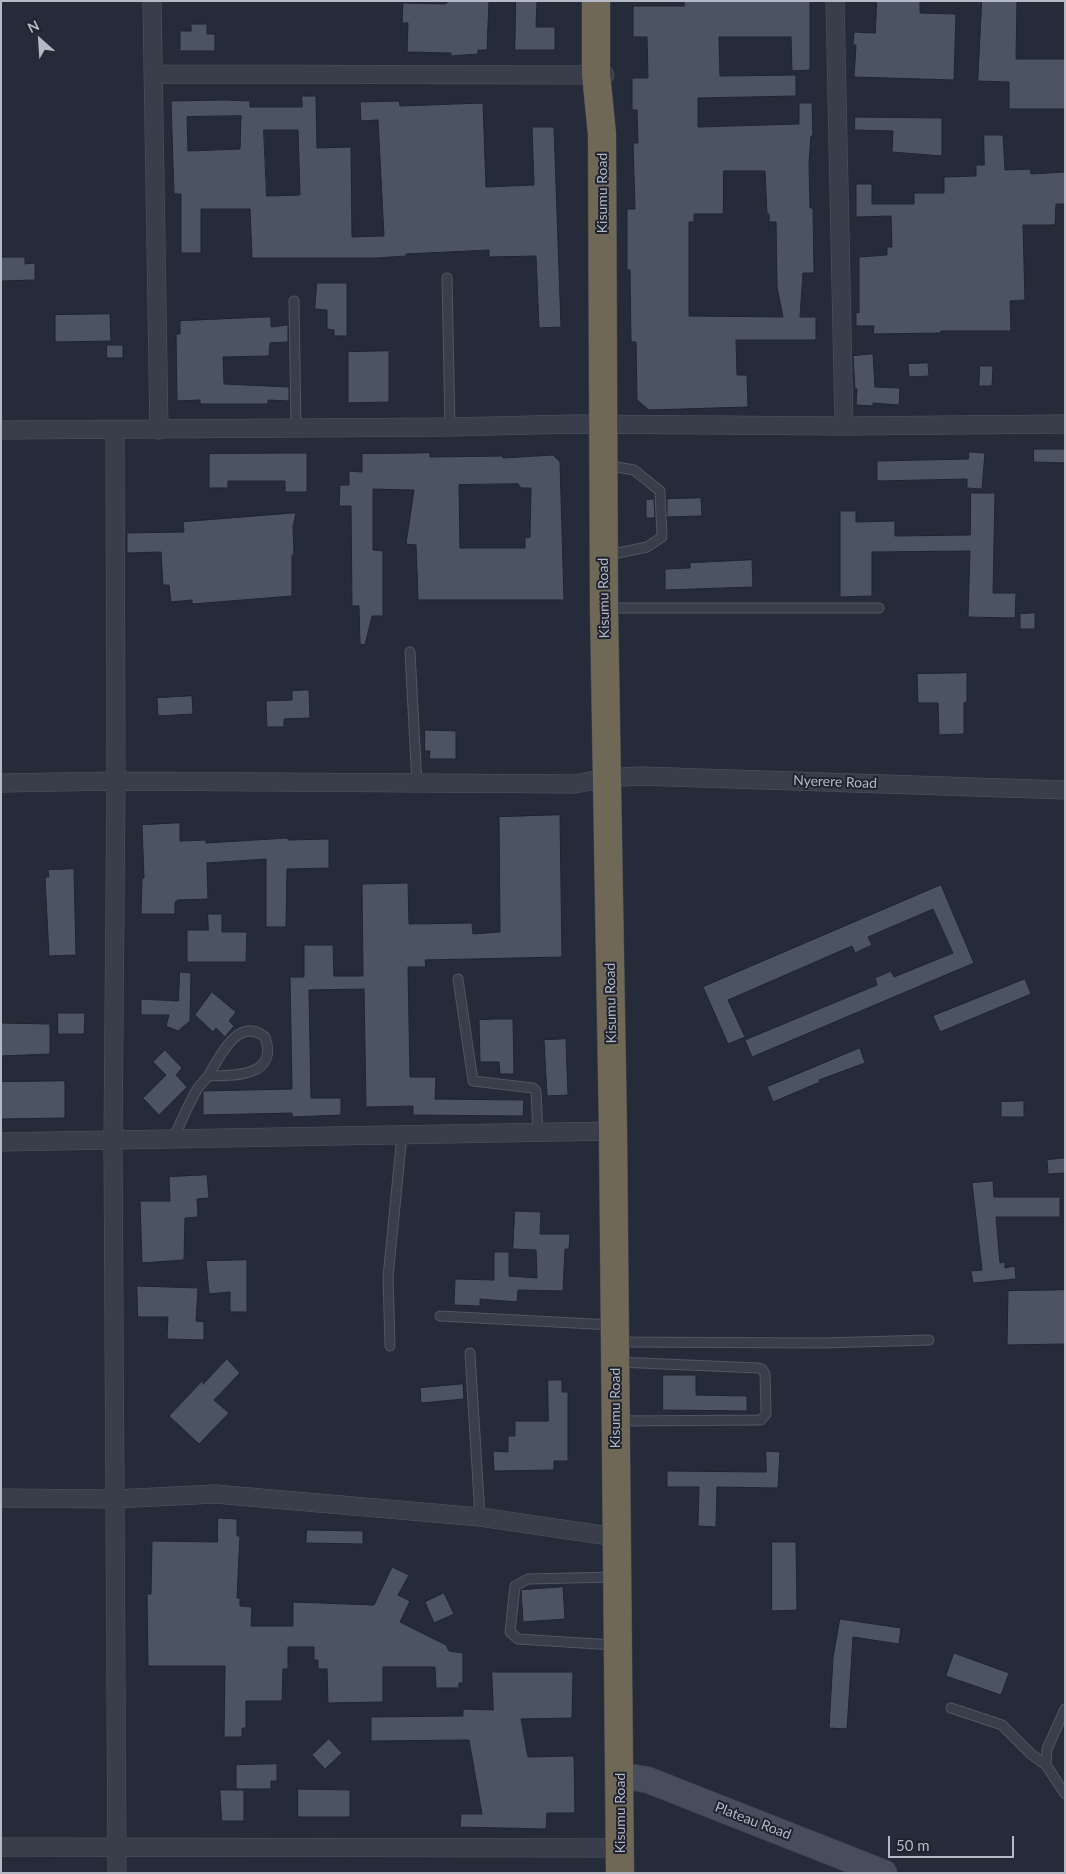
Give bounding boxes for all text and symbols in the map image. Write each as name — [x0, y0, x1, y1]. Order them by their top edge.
north arrow — [15, 15, 65, 65]
text: N — [25, 16, 42, 36]
street label: Kisumu Road — [594, 153, 610, 233]
street label: Kisumu Road — [595, 558, 613, 638]
street label: Nyerere Road — [793, 772, 877, 792]
street label: Kisumu Road — [602, 963, 620, 1043]
street label: Kisumu Road — [607, 1368, 623, 1448]
street label: Kisumu Road — [612, 1773, 628, 1853]
street label: Plateau Road — [713, 1799, 793, 1843]
scale bar — [891, 1826, 1017, 1858]
text: 50 m — [896, 1836, 930, 1854]

